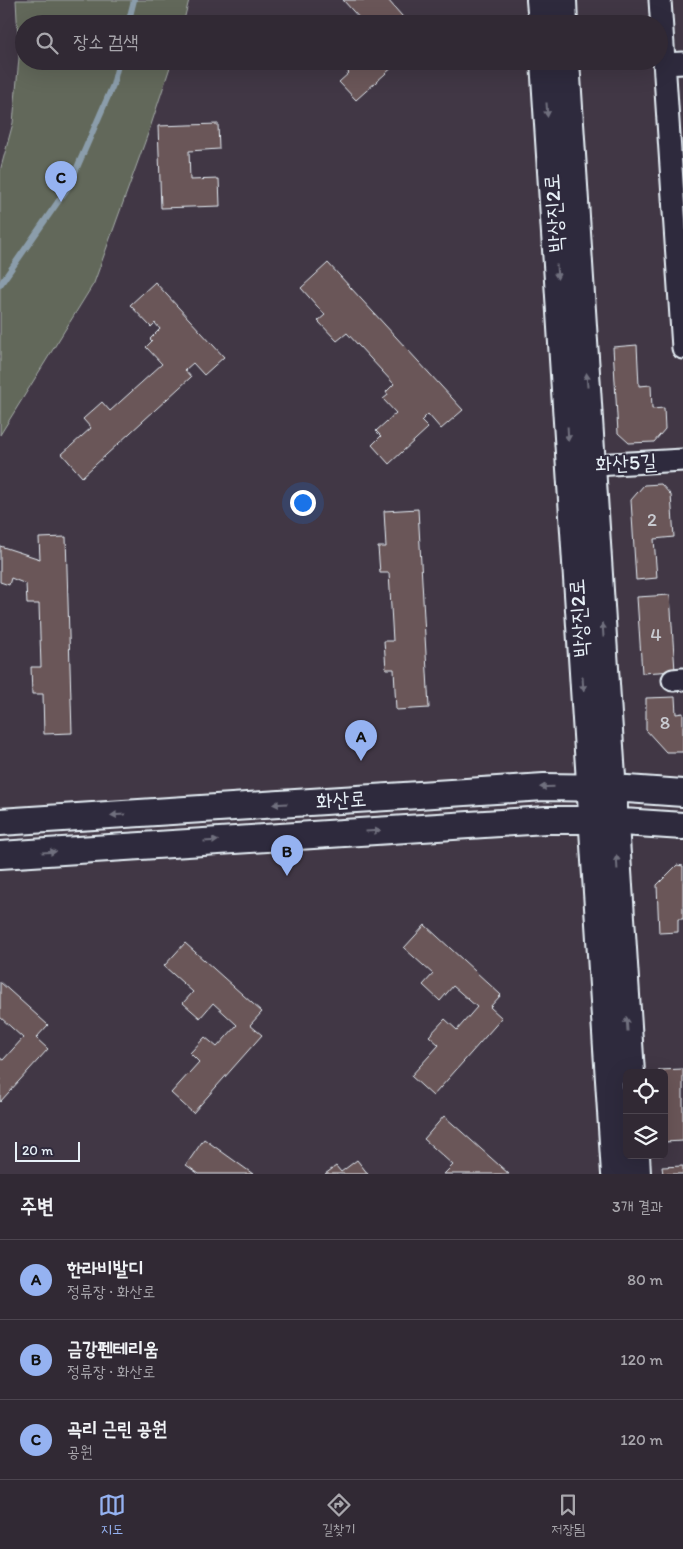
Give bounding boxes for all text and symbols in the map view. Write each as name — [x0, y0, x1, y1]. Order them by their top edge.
search box — [15, 15, 668, 70]
icon: search — [33, 29, 61, 57]
text: 장소 검색 — [73, 30, 138, 53]
one-way arrow — [543, 102, 551, 118]
pin: C — [45, 161, 77, 202]
street label: 박상진2로 — [538, 173, 569, 253]
one-way arrow — [554, 264, 562, 280]
one-way arrow — [582, 372, 590, 388]
one-way arrow — [564, 427, 572, 443]
street label: 화산5길 — [594, 448, 658, 477]
your location — [290, 490, 316, 516]
house number: 2 — [647, 508, 657, 531]
street label: 박상진2로 — [563, 578, 594, 658]
one-way arrow — [598, 622, 606, 638]
house number: 4 — [650, 623, 662, 646]
one-way arrow — [580, 676, 588, 692]
house number: 8 — [660, 711, 670, 734]
pin: A — [345, 720, 377, 761]
one-way arrow — [539, 784, 555, 792]
street label: 화산로 — [315, 785, 367, 814]
one-way arrow — [272, 801, 288, 809]
one-way arrow — [110, 811, 126, 819]
one-way arrow — [365, 827, 381, 835]
pin: B — [271, 835, 303, 876]
one-way arrow — [203, 837, 219, 845]
one-way arrow — [41, 847, 57, 855]
one-way arrow — [613, 854, 621, 870]
one-way arrow — [623, 1016, 631, 1032]
map controls — [623, 1069, 668, 1159]
button: locate — [623, 1069, 668, 1114]
button: layers — [623, 1114, 668, 1159]
scale bar — [15, 1139, 80, 1162]
text: 20 m — [22, 1142, 53, 1159]
text: 주변 — [20, 1193, 54, 1218]
text: 3개 결과 — [612, 1197, 663, 1216]
text: 한라비발디 — [67, 1257, 143, 1280]
text: A — [31, 1270, 41, 1289]
text: 80 m — [627, 1270, 663, 1289]
text: 정류장 · 화산로 — [67, 1282, 155, 1301]
text: 금강펜테리움 — [67, 1337, 159, 1360]
text: B — [31, 1350, 41, 1369]
text: 120 m — [620, 1350, 663, 1369]
text: 정류장 · 화산로 — [67, 1362, 155, 1381]
text: 곡리 근린 공원 — [67, 1417, 167, 1440]
text: C — [31, 1430, 41, 1449]
text: 120 m — [620, 1430, 663, 1449]
text: 공원 — [67, 1442, 93, 1461]
tab: 지도 — [98, 1491, 126, 1539]
tab: 길찾기 — [322, 1491, 355, 1539]
tab: 저장됨 — [551, 1491, 585, 1539]

